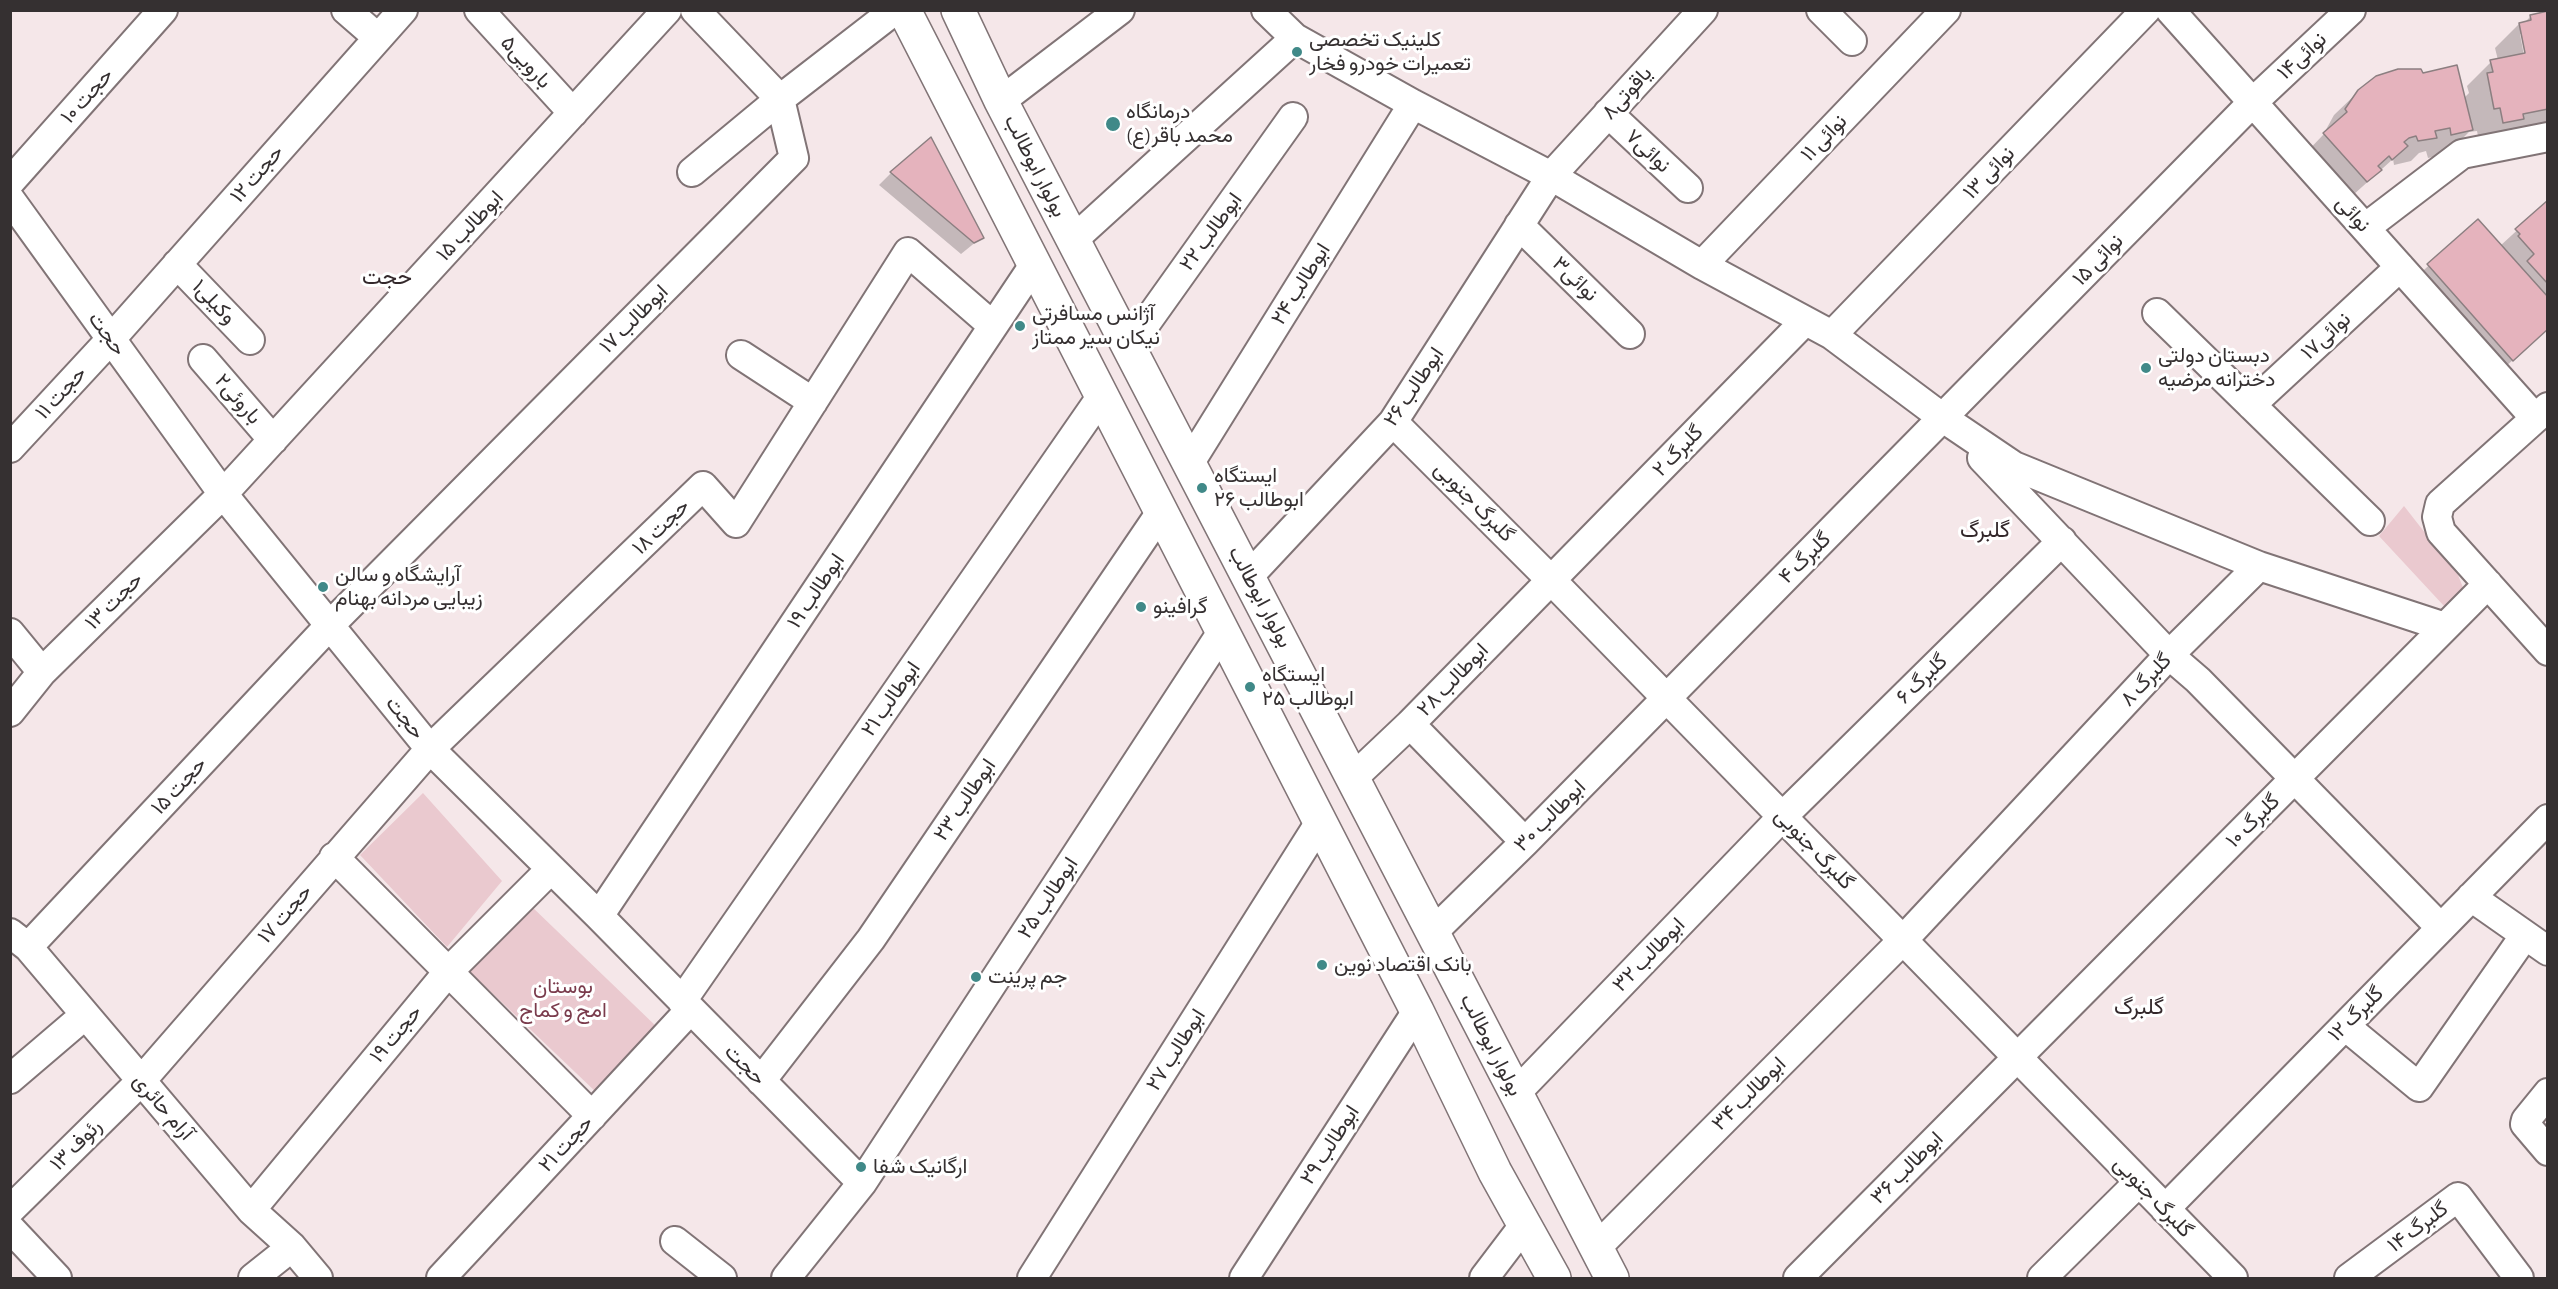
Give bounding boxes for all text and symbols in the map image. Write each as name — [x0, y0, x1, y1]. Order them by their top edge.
place label: کلینیک تخصصی تعمیرات خودرو فخار — [1309, 27, 1471, 77]
street label: نوائی۱۴ — [2272, 27, 2332, 85]
street label: بارویی۵ — [495, 30, 557, 94]
marker: کلینیک تخصصی تعمیرات خودرو فخار — [1290, 45, 1304, 59]
street label: یاقوتی۸ — [1596, 61, 1658, 125]
street label: حجت ۱۰ — [55, 63, 119, 129]
place label: درمانگاه محمد باقر(ع) — [1126, 99, 1233, 149]
street label: نوائی ۱۱ — [1796, 109, 1852, 167]
street label: بولوار ابوطالب — [998, 111, 1072, 221]
marker: درمانگاه محمد باقر(ع) — [1104, 115, 1122, 133]
street label: نوائی۷ — [1620, 124, 1676, 178]
street label: حجت ۱۲ — [225, 140, 289, 208]
street label: نوائی ۱۳ — [1958, 141, 2020, 205]
street label: ابوطالب ۱۵ — [431, 186, 509, 266]
street label: ابوطالب ۲۲ — [1174, 188, 1248, 276]
street label: نوائی — [2330, 191, 2376, 237]
street label: نوائی ۱۵ — [2067, 229, 2129, 291]
street label: ابوطالب ۲۴ — [1266, 238, 1336, 330]
street label: نوائی۳ — [1547, 251, 1603, 307]
district label: حجت — [362, 264, 412, 290]
street label: وکیلی۱ — [187, 274, 241, 330]
street label: ابوطالب ۱۷ — [594, 279, 674, 359]
place label: آژانس مسافرتی نیکان سیر ممتاز — [1032, 301, 1160, 351]
street label: حجت — [83, 307, 131, 361]
street label: نوائی۱۷ — [2296, 307, 2356, 365]
marker: آژانس مسافرتی نیکان سیر ممتاز — [1013, 319, 1027, 333]
street label: ابوطالب ۲۶ — [1378, 343, 1450, 431]
place label: دبستان دولتی دخترانه مرضیه — [2158, 343, 2275, 393]
street label: حجت ۱۱ — [30, 361, 92, 425]
marker: دبستان دولتی دخترانه مرضیه — [2139, 361, 2153, 375]
street label: باروئی۲ — [209, 368, 267, 430]
street label: گلبرگ ۲ — [1647, 420, 1709, 482]
street label: گلبرگ جنوبی — [1428, 456, 1520, 548]
place label: ایستگاه ابوطالب ۲۶ — [1214, 463, 1304, 513]
marker: ایستگاه ابوطالب ۲۶ — [1195, 481, 1209, 495]
street label: حجت ۱۸ — [627, 494, 695, 560]
district label: گلبرگ — [1960, 517, 2010, 543]
street label: گلبرگ ۴ — [1774, 527, 1836, 589]
street label: بولوار ابوطالب — [1223, 542, 1297, 652]
street label: ابوطالب ۱۹ — [782, 549, 850, 633]
place label: آرایشگاه و سالن زیبایی مردانه بهنام — [335, 562, 483, 612]
street label: حجت ۱۳ — [80, 567, 148, 635]
marker: آرایشگاه و سالن زیبایی مردانه بهنام — [316, 580, 330, 594]
place label: گرافینو — [1153, 594, 1207, 620]
marker: گرافینو — [1134, 600, 1148, 614]
street label: ابوطالب ۲۸ — [1412, 638, 1494, 722]
street label: گلبرگ ۸ — [2115, 648, 2177, 712]
street label: گلبرگ ۶ — [1891, 649, 1953, 709]
street label: ابوطالب ۲۱ — [856, 657, 926, 741]
place label: ایستگاه ابوطالب ۲۵ — [1262, 662, 1354, 712]
marker: ایستگاه ابوطالب ۲۵ — [1243, 680, 1257, 694]
street label: حجت — [380, 691, 430, 745]
street label: حجت ۱۵ — [146, 752, 212, 820]
street label: ابوطالب ۲۳ — [928, 754, 1002, 846]
street label: ابوطالب ۳۰ — [1509, 775, 1591, 857]
street label: گلبرگ ۱۰ — [2221, 789, 2285, 853]
street label: گلبرگ جنوبی — [1769, 803, 1859, 895]
street label: ابوطالب ۲۵ — [1012, 853, 1084, 943]
street label: حجت ۱۷ — [253, 879, 317, 949]
street label: ابوطالب ۳۲ — [1607, 913, 1691, 997]
place label: بانک اقتصاد نوین — [1334, 952, 1472, 978]
marker: بانک اقتصاد نوین — [1315, 958, 1329, 972]
place label: جم پرینت — [988, 964, 1067, 990]
marker: جم پرینت — [969, 970, 983, 984]
park label: بوستان امج و کماج — [519, 974, 607, 1024]
street label: گلبرگ ۱۲ — [2323, 981, 2389, 1047]
street label: بولوار ابوطالب — [1454, 990, 1528, 1100]
district label: گلبرگ — [2114, 994, 2164, 1020]
street label: حجت ۱۹ — [365, 1000, 427, 1068]
street label: ابوطالب ۲۷ — [1141, 1004, 1211, 1096]
street label: حجت — [719, 1039, 771, 1091]
street label: ابوطالب ۳۴ — [1707, 1052, 1791, 1136]
street label: آرام حائری — [127, 1068, 199, 1146]
street label: ابوطالب ۲۹ — [1295, 1101, 1365, 1189]
street label: حجت ۲۱ — [533, 1110, 599, 1178]
street label: رئوف ۱۳ — [45, 1114, 107, 1176]
street label: ابوطالب ۳۶ — [1865, 1126, 1949, 1210]
street label: گلبرگ جنوبی — [2108, 1151, 2198, 1243]
place label: ارگانیک شفا — [873, 1154, 967, 1180]
marker: ارگانیک شفا — [854, 1160, 868, 1174]
street label: گلبرگ ۱۴ — [2383, 1196, 2453, 1258]

